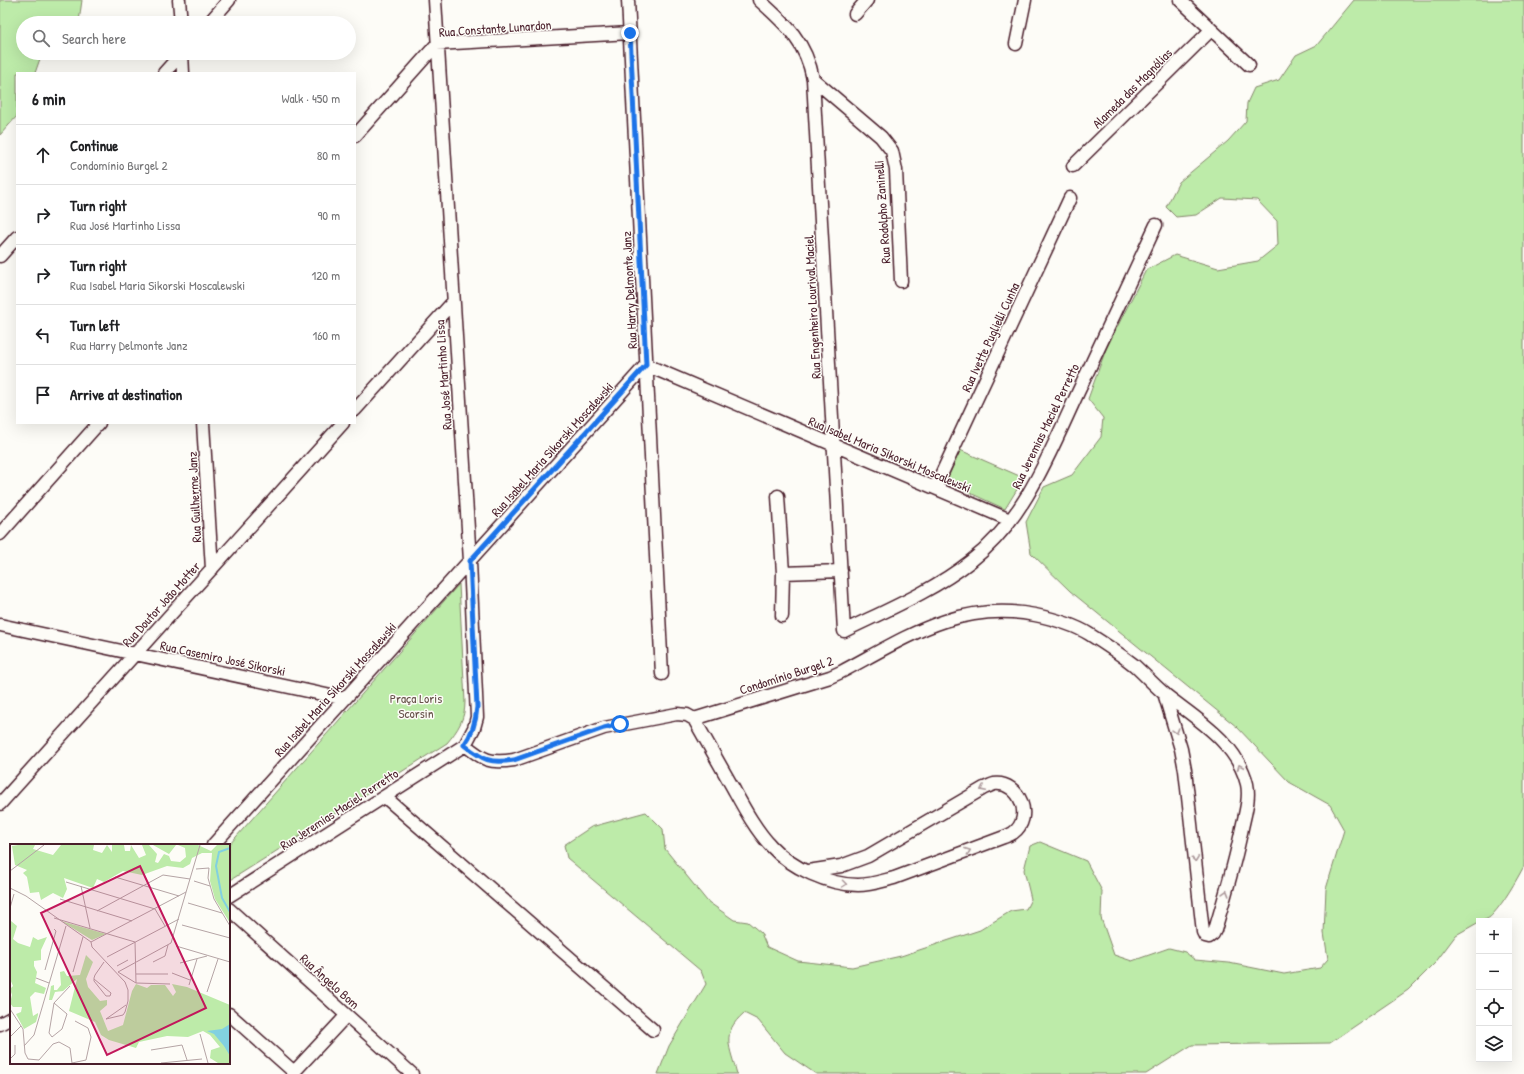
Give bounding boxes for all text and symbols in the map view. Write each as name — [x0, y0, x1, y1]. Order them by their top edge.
street label: Rua Constante Lunardon — [438, 15, 552, 41]
search box — [16, 16, 356, 60]
route end — [621, 24, 639, 42]
icon: search — [30, 27, 52, 49]
text: Search here — [62, 28, 126, 49]
street label: Alameda das Magnólias — [1088, 44, 1176, 132]
text: 6 min — [32, 87, 66, 110]
text: Walk · 450 m — [281, 89, 340, 107]
text: Continue — [70, 135, 118, 156]
icon: ahead — [32, 144, 54, 166]
text: 80 m — [317, 146, 340, 164]
text: Condomínio Burgel 2 — [70, 156, 168, 174]
street label: Rua Rodolpho Zaninelli — [869, 160, 895, 264]
text: Turn right — [70, 195, 126, 216]
icon: right — [32, 204, 54, 226]
text: 90 m — [318, 206, 340, 224]
text: Rua José Martinho Lissa — [70, 216, 180, 234]
street label: Rua Harry Delmonte Janz — [617, 230, 641, 349]
street label: Rua Engenheiro Lourival Maciel — [799, 234, 825, 379]
text: Turn right — [70, 255, 126, 276]
icon: right — [32, 264, 54, 286]
text: 120 m — [312, 266, 340, 284]
text: Rua Isabel Maria Sikorski Moscalewski — [70, 276, 245, 294]
street label: Rua Ivette Puglielli Cunha — [957, 279, 1023, 395]
text: Turn left — [70, 315, 120, 336]
street label: Rua José Martinho Lissa — [430, 319, 456, 431]
icon: left — [32, 324, 54, 346]
text: 160 m — [312, 326, 340, 344]
text: Rua Harry Delmonte Janz — [70, 336, 188, 354]
street label: Rua Jeremias Maciel Perretto — [1007, 360, 1083, 492]
street label: Rua Isabel Maria Sikorski Moscalewski — [487, 378, 617, 520]
icon: arrive — [32, 384, 54, 406]
text: Arrive at destination — [70, 384, 182, 405]
street label: Rua Isabel Maria Sikorski Moscalewski — [806, 412, 974, 496]
street label: Rua Guilherme Janz — [183, 451, 205, 543]
street label: Rua Doutor João Motter — [118, 557, 204, 651]
street label: Rua Isabel Maria Sikorski Moscalewski — [270, 618, 400, 760]
street label: Rua Casemiro José Sikorski — [159, 636, 287, 680]
street label: Condomínio Burgel 2 — [737, 651, 835, 699]
park label: Praça Loris Scorsin — [390, 689, 442, 722]
route start — [611, 715, 629, 733]
one-way arrow — [1171, 727, 1180, 734]
street label: Rua Jeremias Maciel Perretto — [276, 764, 402, 854]
one-way arrow — [1237, 764, 1245, 772]
one-way arrow — [980, 784, 987, 792]
inset map — [10, 844, 230, 1064]
one-way arrow — [965, 847, 972, 855]
one-way arrow — [1190, 856, 1199, 862]
one-way arrow — [841, 879, 847, 888]
one-way arrow — [1221, 890, 1230, 897]
map controls — [1476, 918, 1512, 1062]
button: + — [1476, 918, 1512, 954]
street label: Rua Ângelo Bom — [296, 949, 364, 1013]
button: − — [1476, 954, 1512, 990]
button: locate — [1476, 990, 1512, 1026]
button: layers — [1476, 1026, 1512, 1062]

